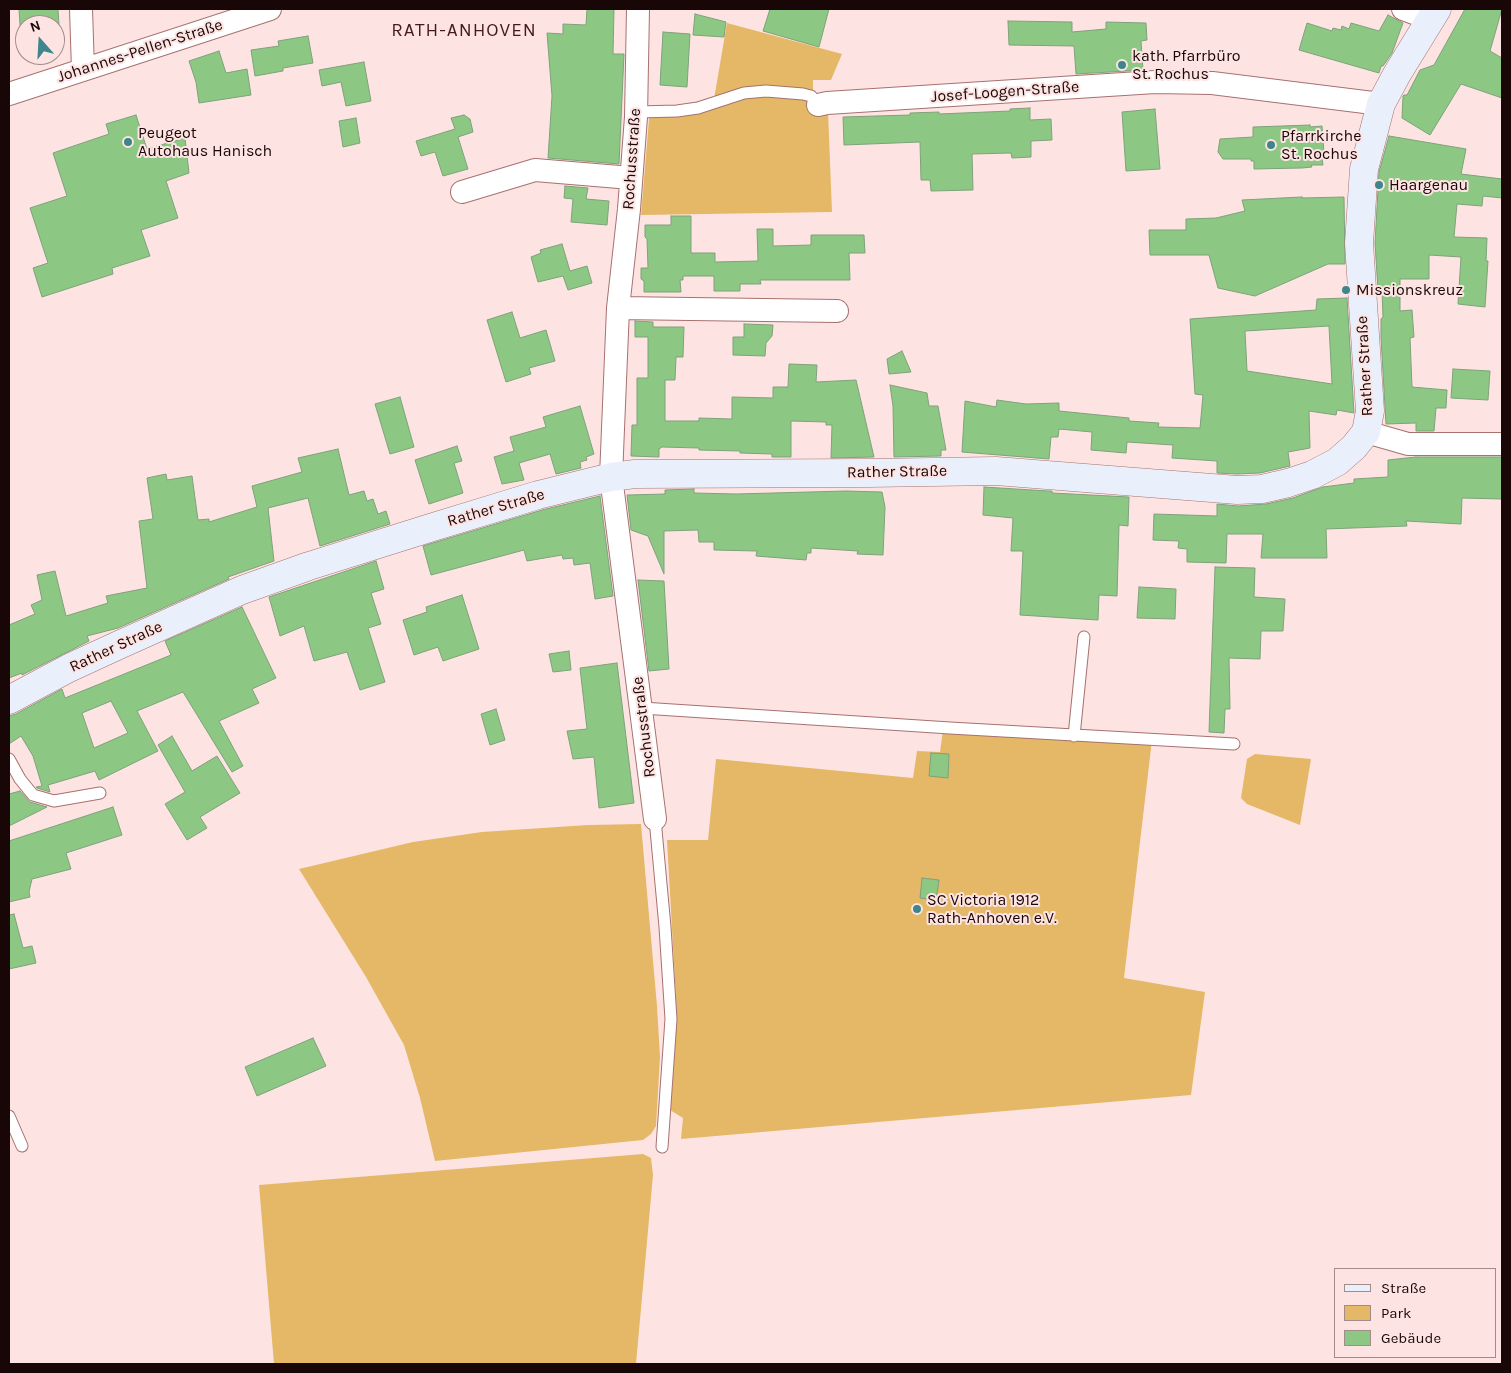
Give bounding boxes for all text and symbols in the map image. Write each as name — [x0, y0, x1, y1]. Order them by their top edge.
north arrow — [15, 15, 65, 65]
street label: Johannes-Pellen-Straße — [55, 15, 225, 87]
text: N — [28, 17, 43, 36]
district label: RATH-ANHOVEN — [390, 20, 538, 42]
place label: kath. Pfarrbüro St. Rochus — [1132, 46, 1241, 84]
marker: kath. Pfarrbüro St. Rochus — [1116, 59, 1128, 71]
street label: Josef-Loogen-Straße — [930, 77, 1080, 107]
street label: Rochusstraße — [619, 108, 645, 210]
place label: Peugeot Autohaus Hanisch — [138, 123, 272, 161]
place label: Pfarrkirche St. Rochus — [1281, 126, 1361, 164]
marker: Peugeot Autohaus Hanisch — [122, 136, 134, 148]
marker: Pfarrkirche St. Rochus — [1265, 139, 1277, 151]
place label: Haargenau — [1389, 175, 1468, 195]
marker: Haargenau — [1373, 179, 1385, 191]
place label: Missionskreuz — [1356, 280, 1463, 300]
marker: Missionskreuz — [1340, 284, 1352, 296]
street label: Rather Straße — [1353, 315, 1377, 417]
street label: Rather Straße — [847, 462, 947, 482]
street label: Rather Straße — [445, 485, 547, 531]
street label: Rather Straße — [66, 617, 166, 677]
street label: Rochusstraße — [628, 675, 660, 779]
place label: SC Victoria 1912 Rath-Anhoven e.V. — [927, 890, 1057, 928]
marker: SC Victoria 1912 Rath-Anhoven e.V. — [911, 903, 923, 915]
legend — [1334, 1268, 1496, 1358]
text: Straße — [1381, 1279, 1426, 1297]
text: Park — [1381, 1304, 1411, 1322]
text: Gebäude — [1381, 1329, 1441, 1347]

